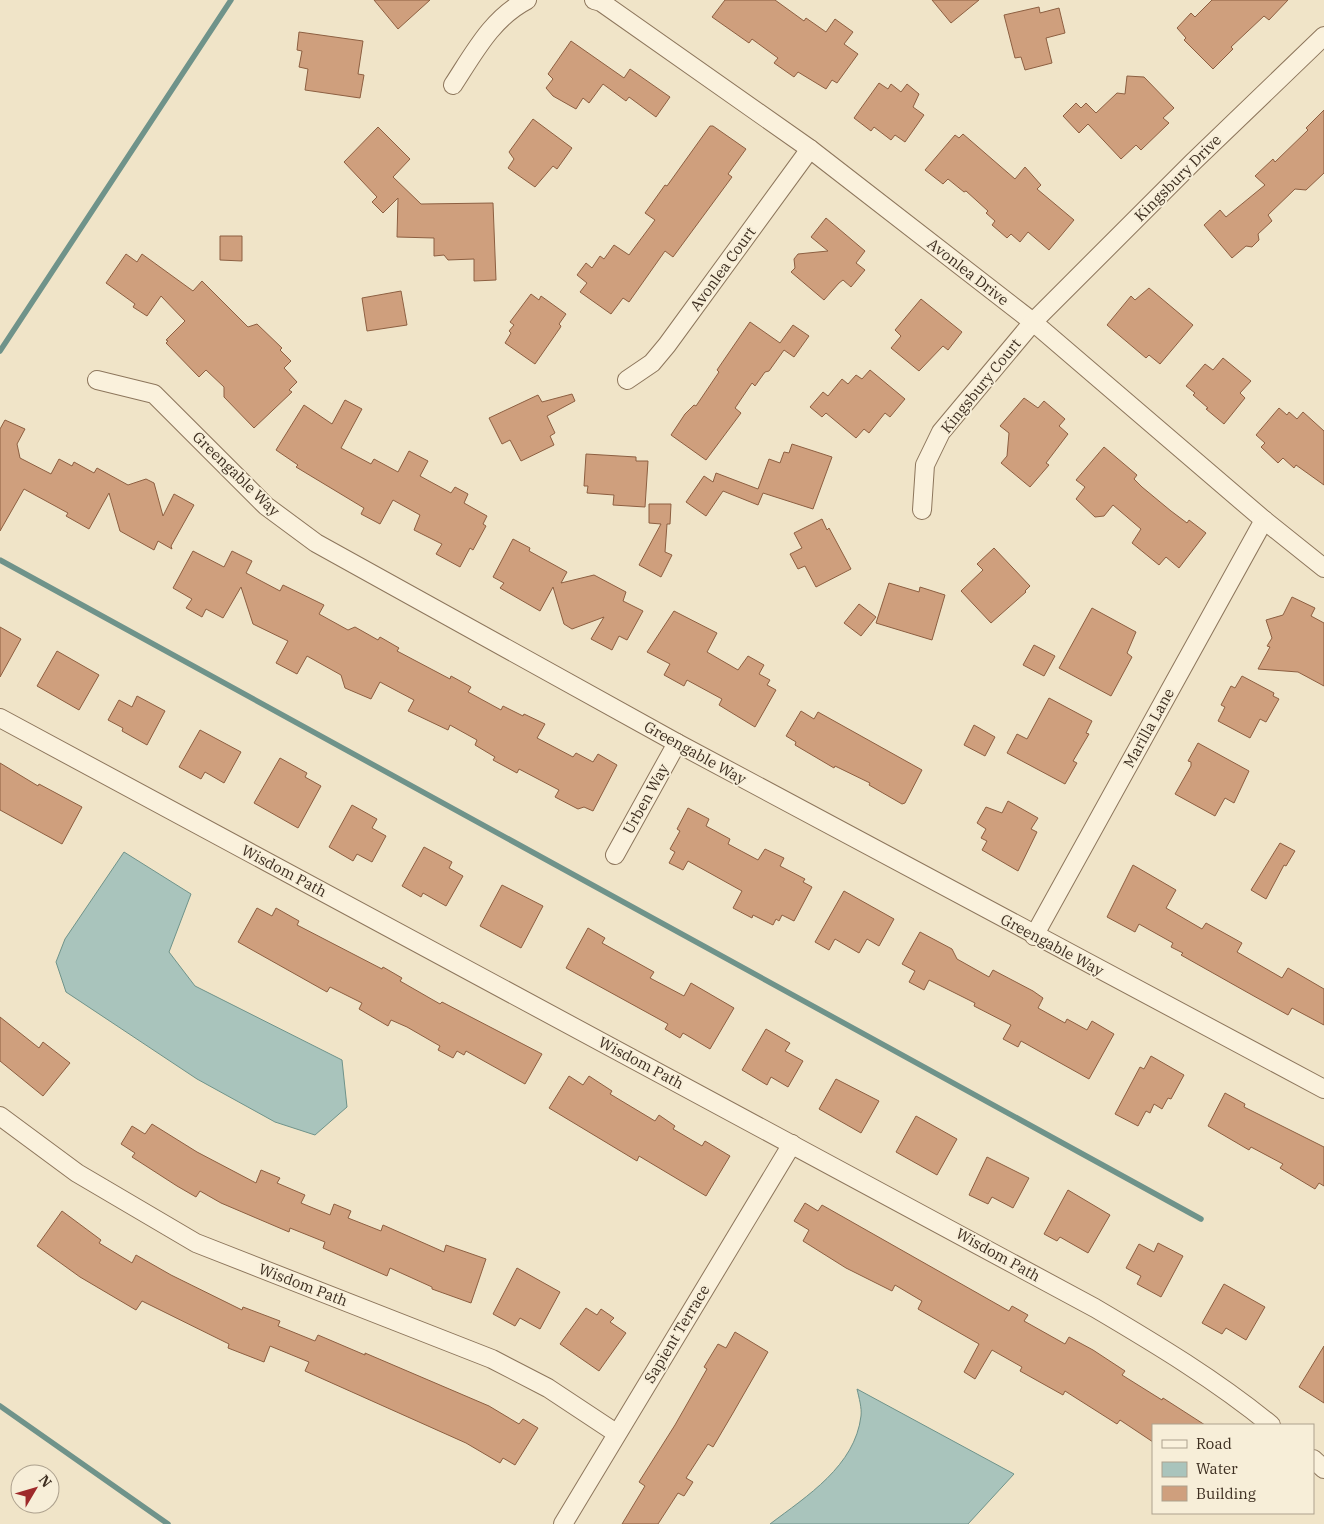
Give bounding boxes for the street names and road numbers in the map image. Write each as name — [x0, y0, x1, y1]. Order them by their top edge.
street label: Kingsbury Drive — [1130, 130, 1225, 225]
street label: Avonlea Court — [686, 223, 760, 315]
street label: Avonlea Drive — [924, 234, 1013, 309]
street label: Kingsbury Court — [937, 334, 1025, 437]
street label: Greengable Way — [189, 427, 284, 520]
street label: Marilla Lane — [1119, 685, 1178, 771]
street label: Greengable Way — [641, 717, 750, 788]
street label: Urben Way — [618, 760, 673, 837]
street label: Wisdom Path — [238, 840, 330, 901]
street label: Greengable Way — [997, 909, 1107, 980]
street label: Wisdom Path — [595, 1032, 687, 1093]
street label: Wisdom Path — [953, 1224, 1044, 1286]
street label: Wisdom Path — [256, 1259, 350, 1310]
street label: Sapient Terrace — [640, 1281, 713, 1386]

